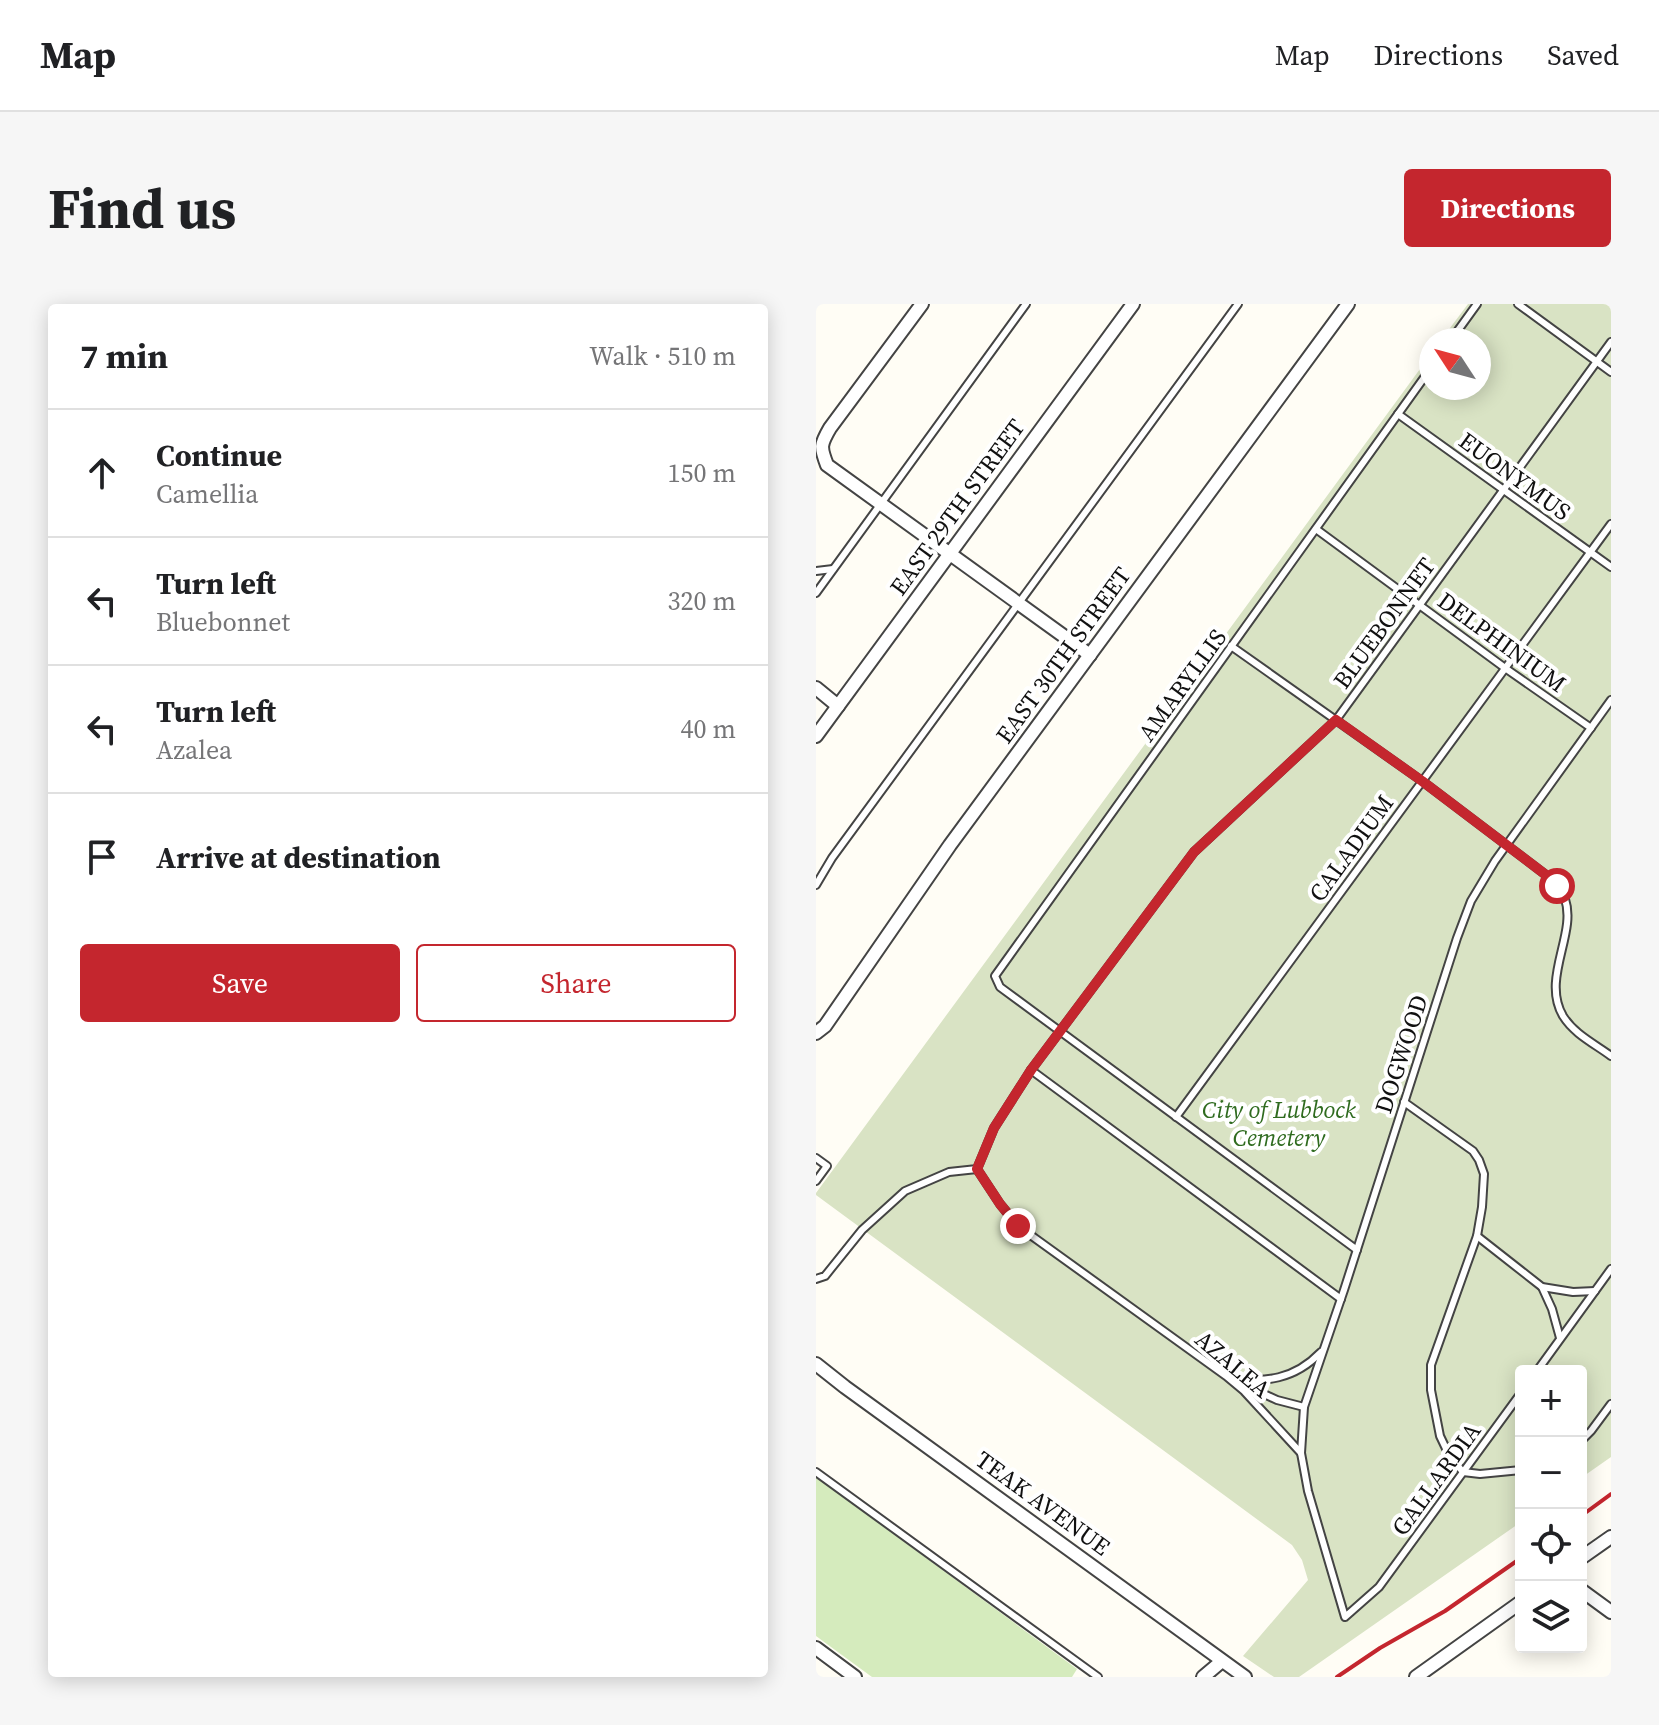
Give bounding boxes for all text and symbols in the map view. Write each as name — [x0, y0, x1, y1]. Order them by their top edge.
text: Map — [40, 29, 116, 81]
text: Map — [1275, 36, 1330, 74]
text: Directions — [1374, 36, 1503, 74]
text: Saved — [1547, 36, 1619, 74]
button: Directions — [1404, 169, 1611, 247]
text: Find us — [48, 170, 236, 247]
north arrow — [1419, 328, 1491, 400]
text: 7 min — [80, 333, 168, 379]
text: Walk · 510 m — [589, 338, 736, 374]
street label: EAST 29TH STREET — [882, 412, 1033, 602]
street label: EUONYMUS — [1452, 424, 1578, 528]
text: Continue — [156, 435, 282, 476]
icon: ahead — [80, 451, 124, 495]
text: 150 m — [668, 455, 736, 491]
text: Camellia — [156, 476, 258, 512]
street label: BLUEBONNET — [1325, 550, 1443, 695]
street label: EAST 30TH STREET — [988, 560, 1139, 750]
text: Turn left — [156, 563, 276, 604]
icon: left — [80, 579, 124, 623]
text: 320 m — [668, 583, 736, 619]
street label: DELPHINIUM — [1431, 584, 1573, 700]
text: Bluebonnet — [156, 604, 290, 640]
street label: AMARYLLIS — [1130, 622, 1234, 748]
text: Turn left — [156, 691, 276, 732]
icon: left — [80, 707, 124, 751]
text: 40 m — [681, 711, 736, 747]
text: Azalea — [156, 732, 232, 768]
street label: CALADIUM — [1301, 788, 1401, 908]
icon: arrive — [80, 835, 124, 879]
text: Arrive at destination — [156, 837, 441, 878]
route start — [1539, 868, 1575, 904]
button: Save — [80, 944, 400, 1022]
button: Share — [416, 944, 736, 1022]
street label: DOGWOOD — [1366, 991, 1436, 1117]
park label: City of Lubbock Cemetery — [1202, 1093, 1357, 1154]
route end — [1000, 1208, 1036, 1244]
street label: AZALEA — [1188, 1323, 1278, 1405]
map controls — [1515, 1365, 1587, 1653]
button: + — [1515, 1365, 1587, 1437]
street label: GALLARDIA — [1384, 1416, 1488, 1542]
button: − — [1515, 1437, 1587, 1509]
street label: TEAK AVENUE — [969, 1443, 1117, 1563]
button: locate — [1515, 1509, 1587, 1581]
button: layers — [1515, 1581, 1587, 1653]

